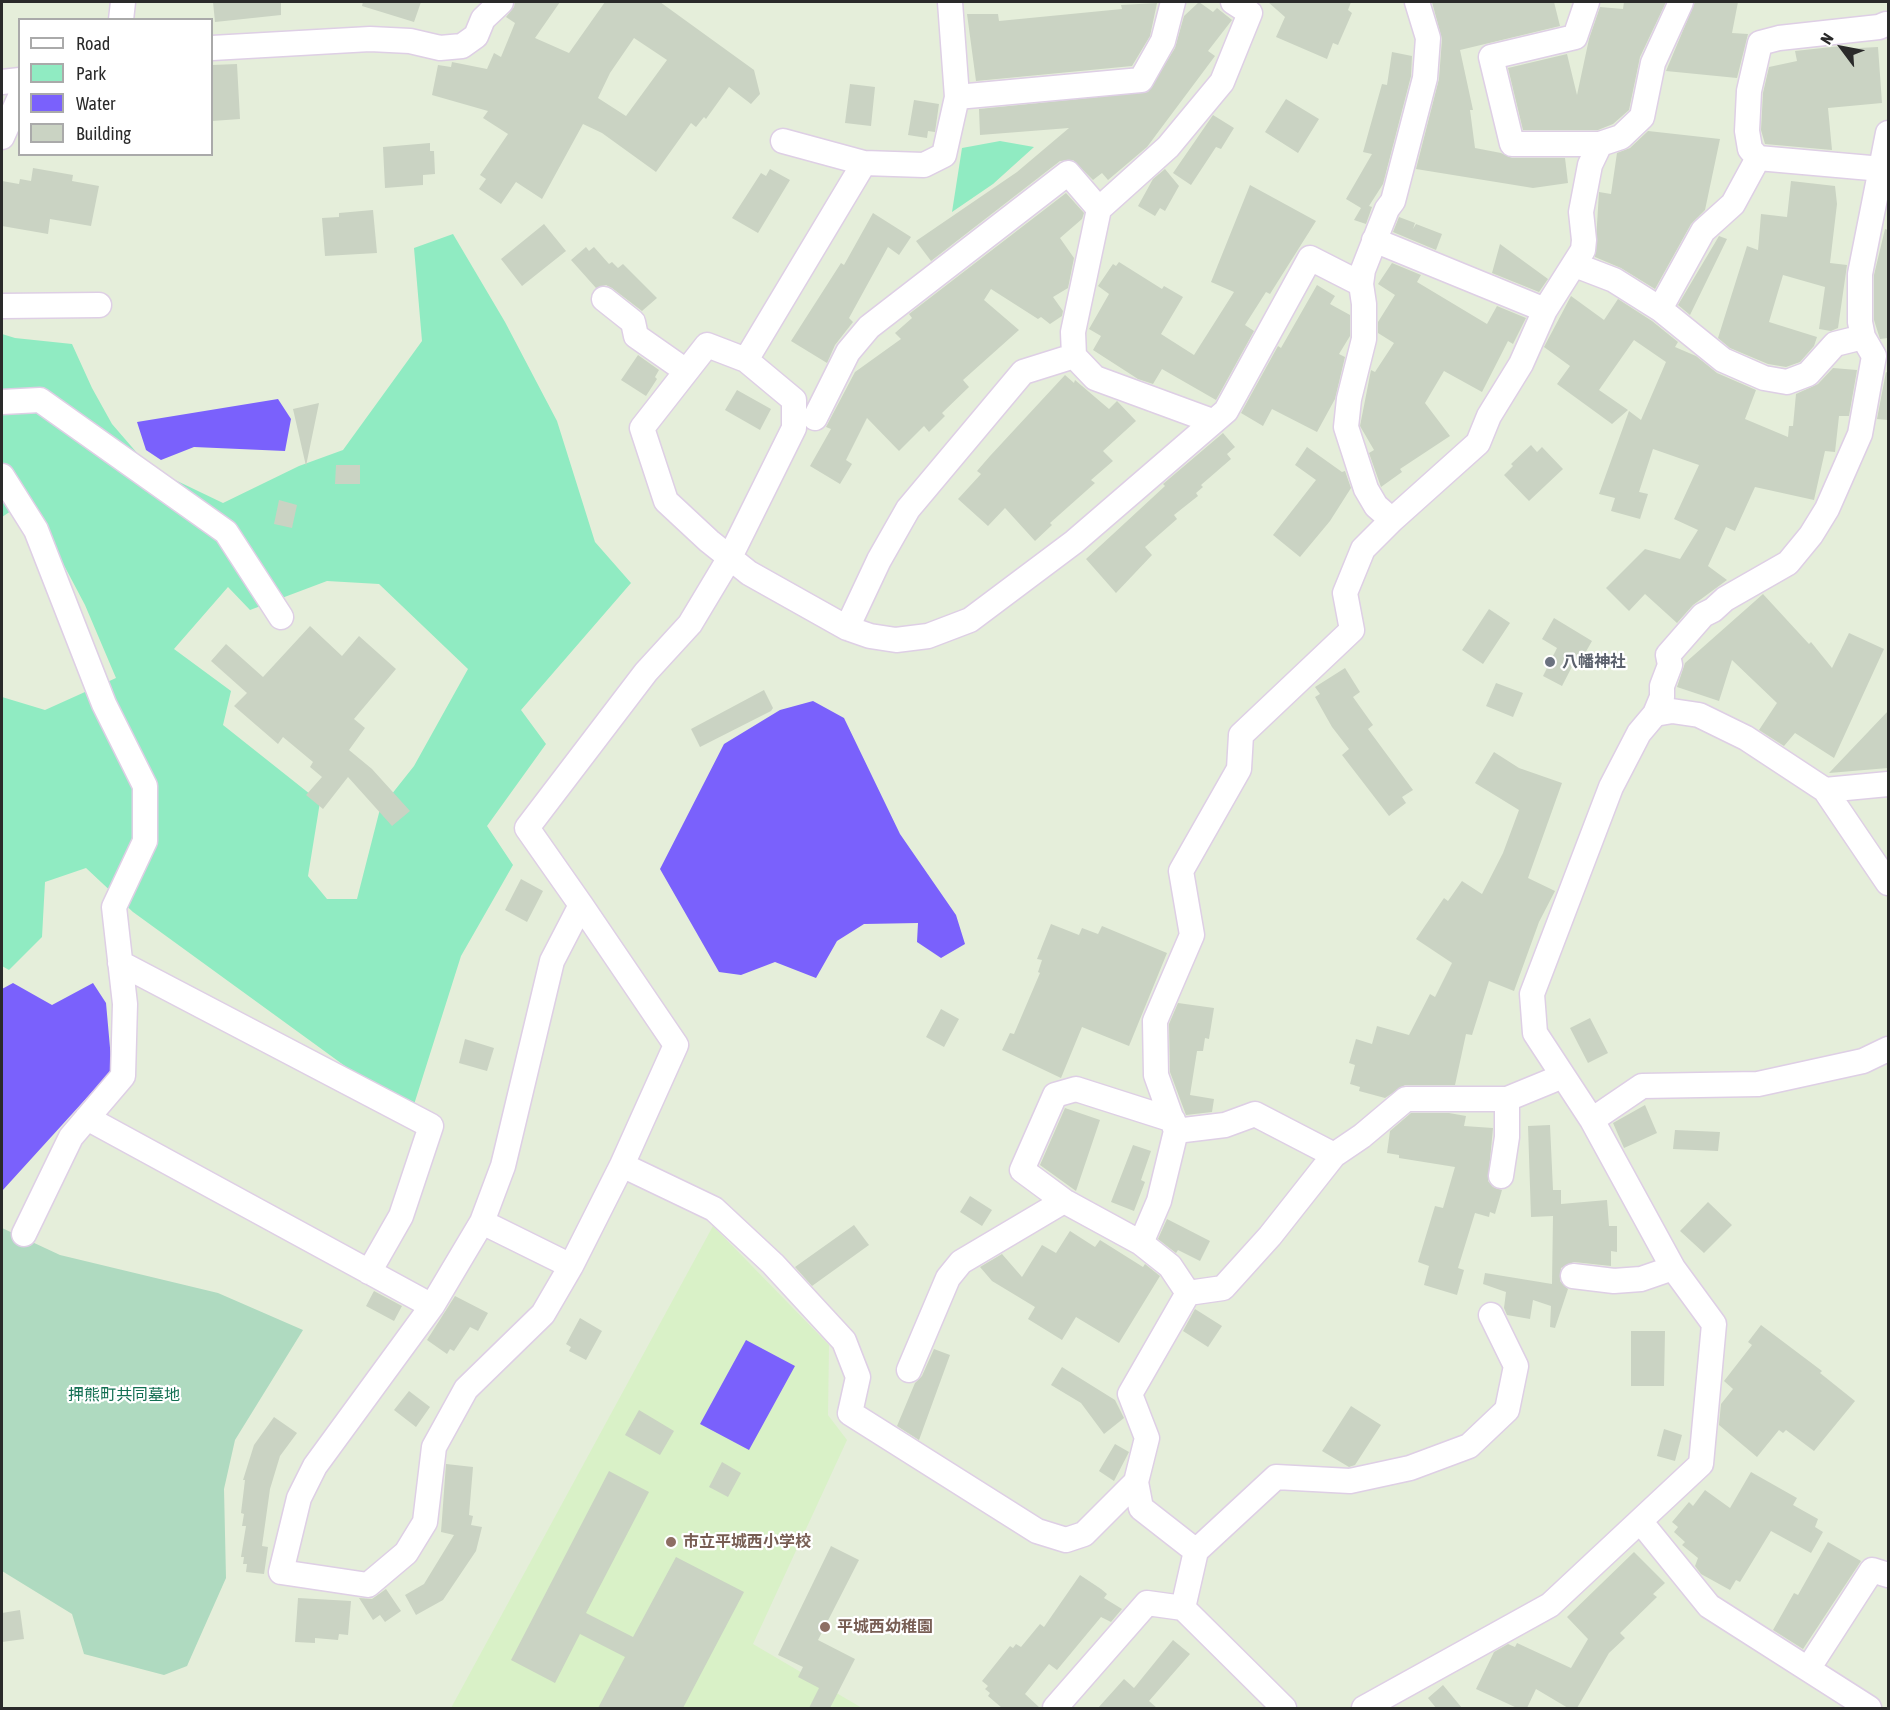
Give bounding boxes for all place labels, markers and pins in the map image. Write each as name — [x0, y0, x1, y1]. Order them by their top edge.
place label: 八幡神社 — [1562, 652, 1626, 672]
marker: 八幡神社 — [1543, 655, 1557, 669]
place label: 市立平城西小学校 — [683, 1532, 811, 1552]
marker: 市立平城西小学校 — [664, 1535, 678, 1549]
place label: 平城西幼稚園 — [837, 1617, 933, 1637]
marker: 平城西幼稚園 — [818, 1620, 832, 1634]

